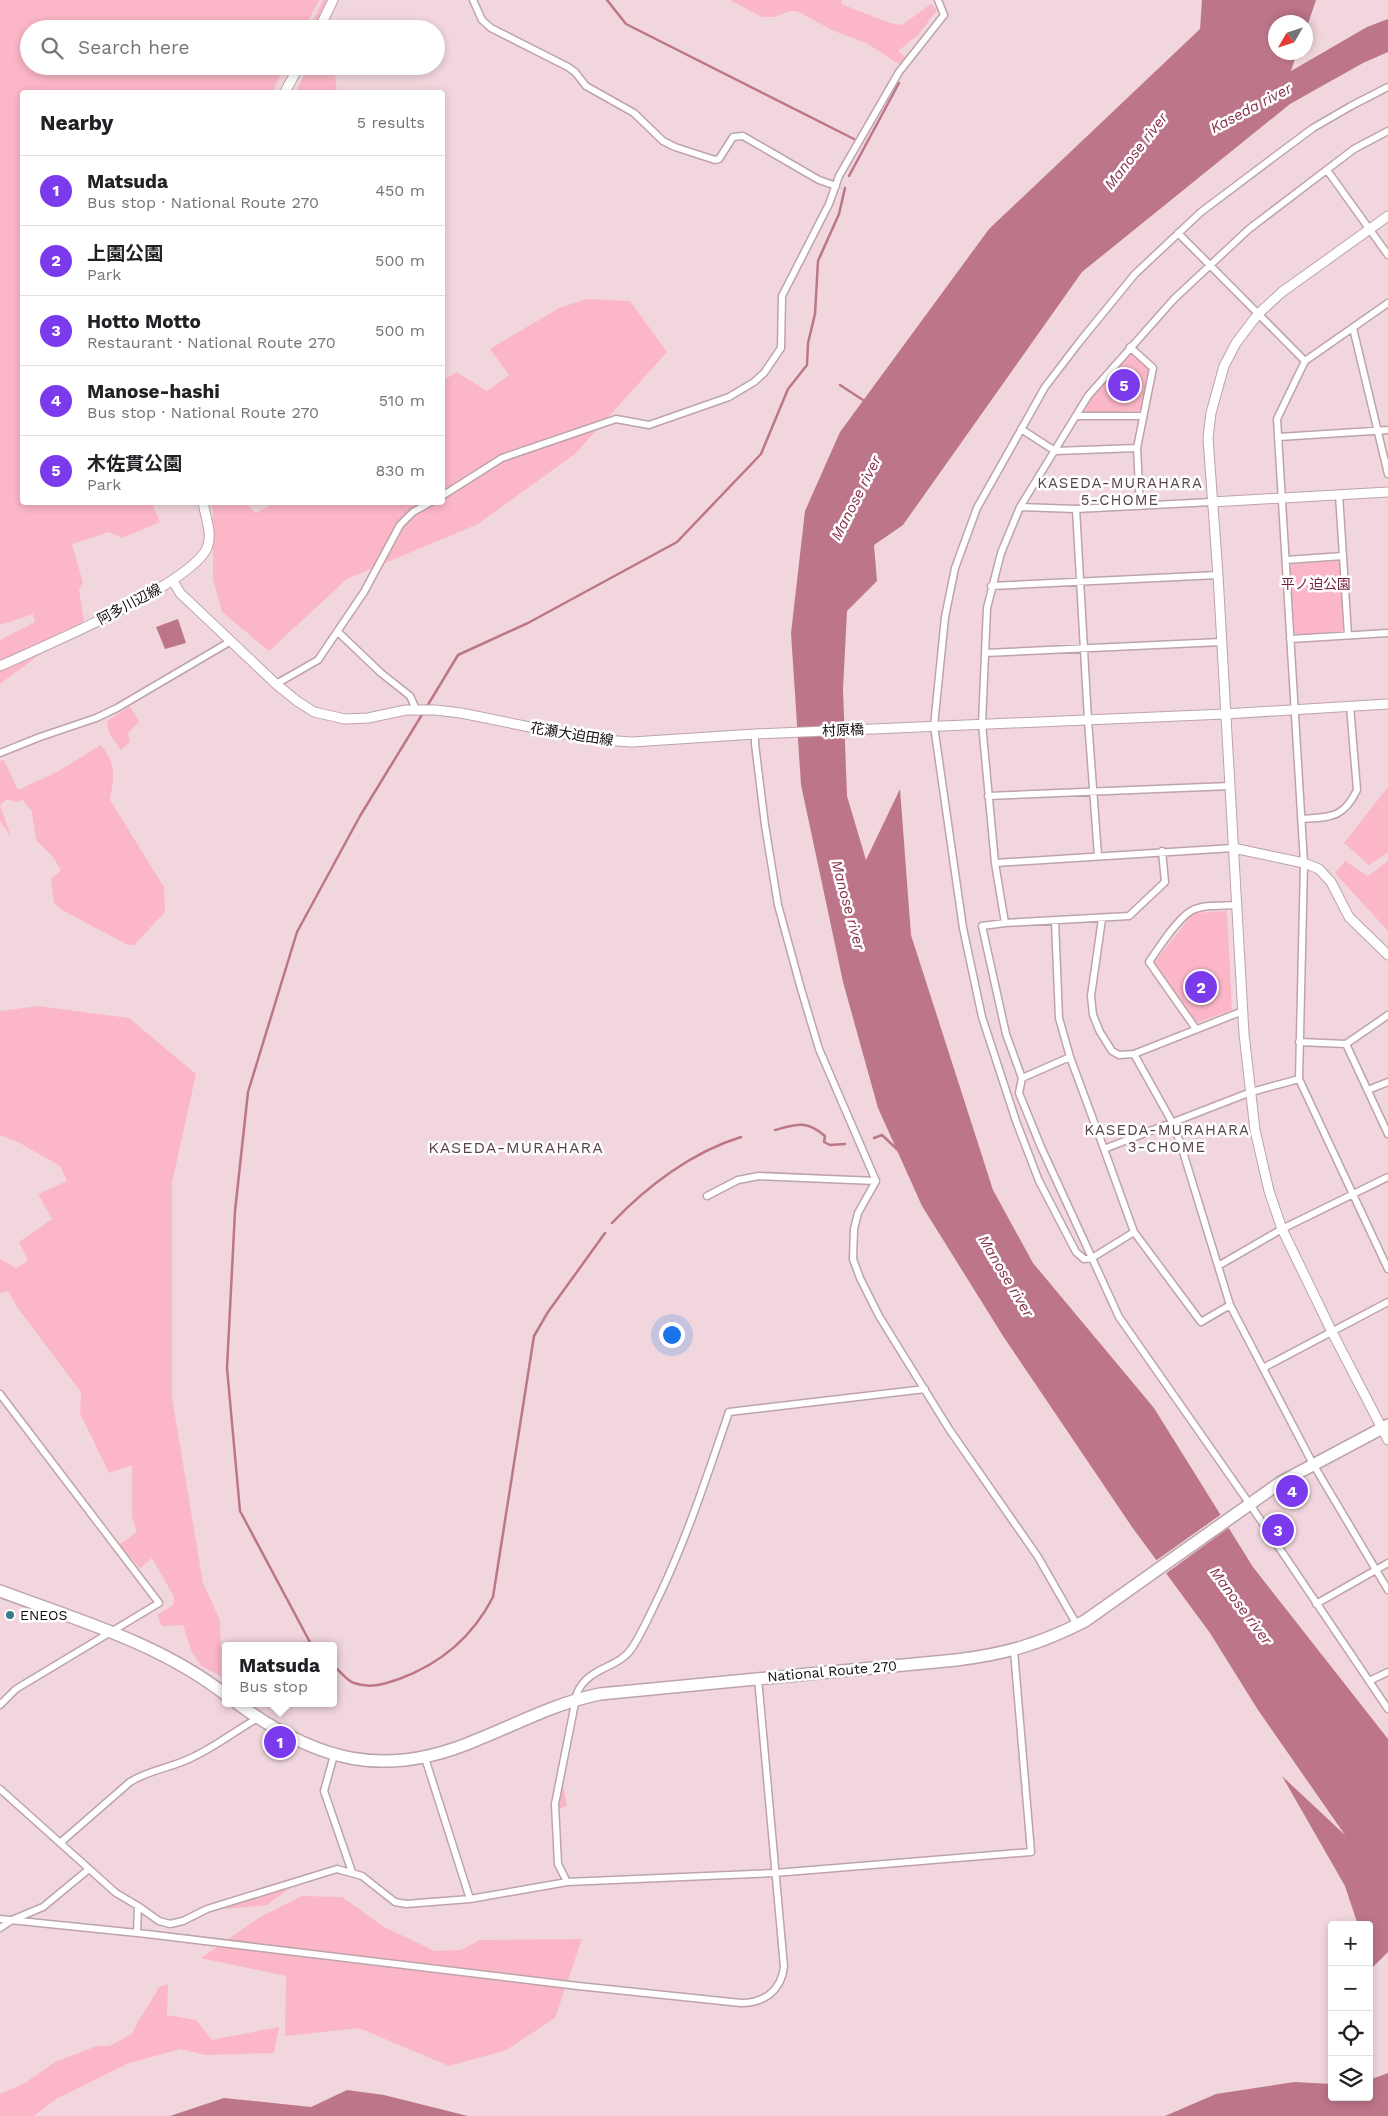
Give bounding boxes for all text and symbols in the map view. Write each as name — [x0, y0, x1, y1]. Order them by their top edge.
north arrow — [1268, 15, 1313, 60]
search box — [20, 20, 445, 75]
icon: search — [38, 34, 66, 62]
text: Search here — [78, 36, 189, 59]
water label: Kaseda river — [1207, 78, 1296, 137]
water label: Manose river — [1100, 108, 1172, 193]
text: Nearby — [40, 110, 113, 135]
text: 5 results — [357, 113, 425, 132]
text: Matsuda — [87, 170, 168, 193]
text: 1 — [53, 181, 59, 200]
text: 450 m — [375, 181, 425, 200]
text: Bus stop · National Route 270 — [87, 193, 319, 212]
text: 上園公園 — [87, 242, 163, 265]
text: 2 — [51, 251, 61, 270]
text: 500 m — [375, 251, 425, 270]
text: Park — [87, 265, 121, 284]
text: Hotto Motto — [87, 310, 201, 333]
text: 3 — [51, 321, 61, 340]
text: 500 m — [375, 321, 425, 340]
text: Restaurant · National Route 270 — [87, 333, 336, 352]
pin: 5 — [1108, 366, 1140, 404]
text: Manose-hashi — [87, 380, 220, 403]
text: 4 — [51, 391, 61, 410]
text: 510 m — [379, 391, 425, 410]
text: Bus stop · National Route 270 — [87, 403, 319, 422]
text: 木佐貫公園 — [87, 452, 182, 475]
water label: Manose river — [827, 452, 886, 543]
text: 5 — [51, 461, 61, 480]
text: 830 m — [375, 461, 425, 480]
district label: KASEDA-MURAHARA 5-CHOME — [1037, 474, 1203, 509]
text: Park — [87, 475, 121, 494]
park label: 平ノ迫公園 — [1281, 576, 1351, 592]
street label: 阿多川辺線 — [94, 581, 164, 627]
street label: 花瀬大迫田線 — [529, 720, 615, 748]
street label: 村原橋 — [822, 721, 864, 739]
water label: Manose river — [827, 858, 869, 953]
pin: 2 — [1185, 968, 1217, 1006]
district label: KASEDA-MURAHARA 3-CHOME — [1084, 1121, 1250, 1156]
district label: KASEDA-MURAHARA — [428, 1138, 604, 1157]
water label: Manose river — [974, 1232, 1038, 1321]
your location — [659, 1322, 685, 1348]
pin: 4 — [1276, 1472, 1308, 1510]
pin: 3 — [1262, 1511, 1294, 1549]
water label: Manose river — [1206, 1564, 1277, 1649]
place label: ENEOS — [20, 1607, 67, 1623]
marker: ENEOS — [4, 1609, 16, 1621]
popup — [222, 1642, 337, 1707]
text: Matsuda — [239, 1654, 320, 1677]
street label: National Route 270 — [767, 1657, 897, 1685]
text: Bus stop — [239, 1677, 308, 1696]
pin: 1 — [264, 1723, 296, 1761]
map controls — [1328, 1921, 1373, 2101]
button: + — [1328, 1921, 1373, 1966]
button: − — [1328, 1966, 1373, 2011]
button: locate — [1328, 2011, 1373, 2056]
button: layers — [1328, 2056, 1373, 2101]

